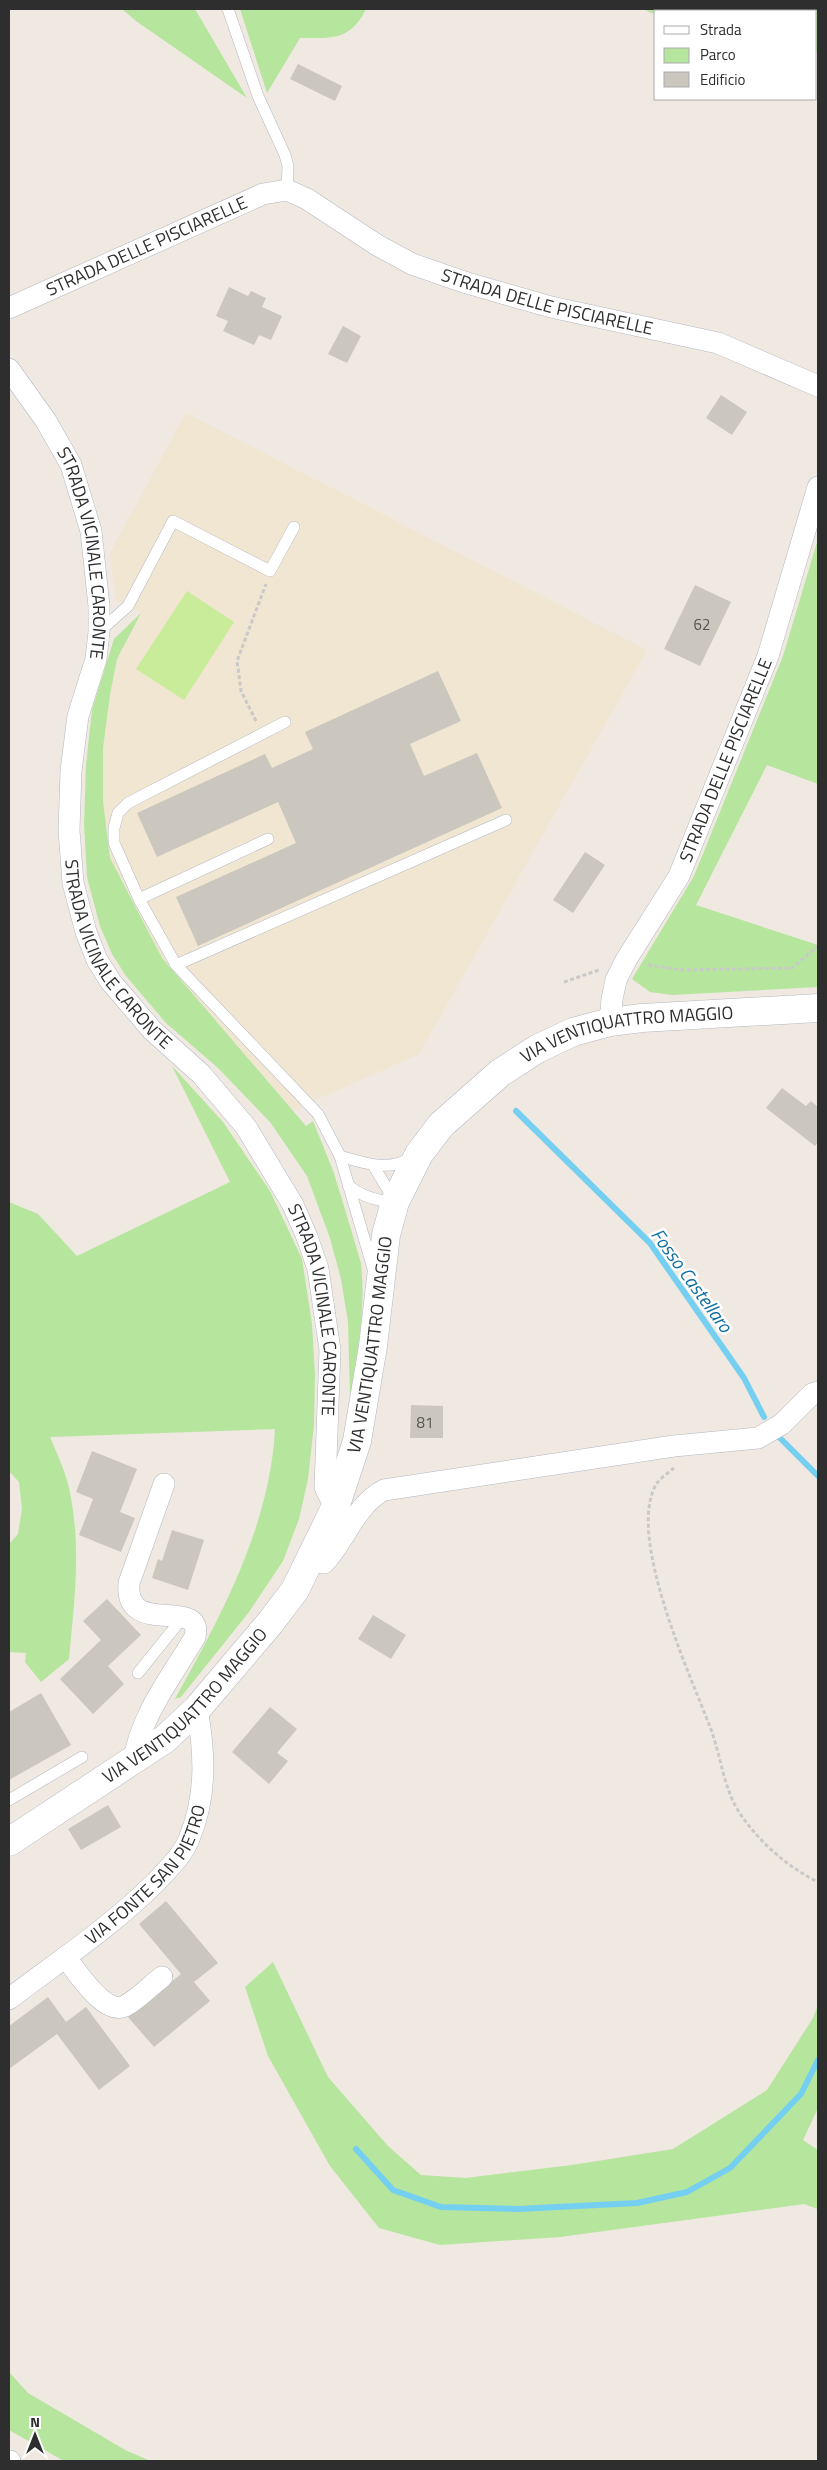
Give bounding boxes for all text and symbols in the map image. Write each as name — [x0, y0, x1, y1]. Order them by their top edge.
legend — [654, 10, 817, 100]
text: Strada — [700, 18, 742, 41]
text: Parco — [700, 43, 736, 66]
text: Edificio — [700, 68, 745, 91]
street label: STRADA DELLE PISCIARELLE — [42, 189, 252, 303]
street label: STRADA DELLE PISCIARELLE — [438, 261, 656, 342]
street label: STRADA VICINALE CARONTE — [50, 442, 113, 661]
house number: 62 — [694, 613, 710, 636]
street label: STRADA DELLE PISCIARELLE — [672, 654, 779, 866]
street label: STRADA VICINALE CARONTE — [58, 858, 178, 1055]
street label: VIA VENTIQUATTRO MAGGIO — [515, 999, 734, 1069]
street label: STRADA VICINALE CARONTE — [281, 1199, 344, 1416]
water label: Fosso Castellaro — [645, 1221, 741, 1338]
street label: VIA VENTIQUATTRO MAGGIO — [340, 1234, 399, 1457]
house number: 81 — [417, 1411, 433, 1434]
street label: VIA VENTIQUATTRO MAGGIO — [97, 1621, 274, 1790]
street label: VIA FONTE SAN PIETRO — [79, 1802, 212, 1951]
north arrow — [10, 2410, 60, 2460]
text: N — [30, 2411, 40, 2432]

